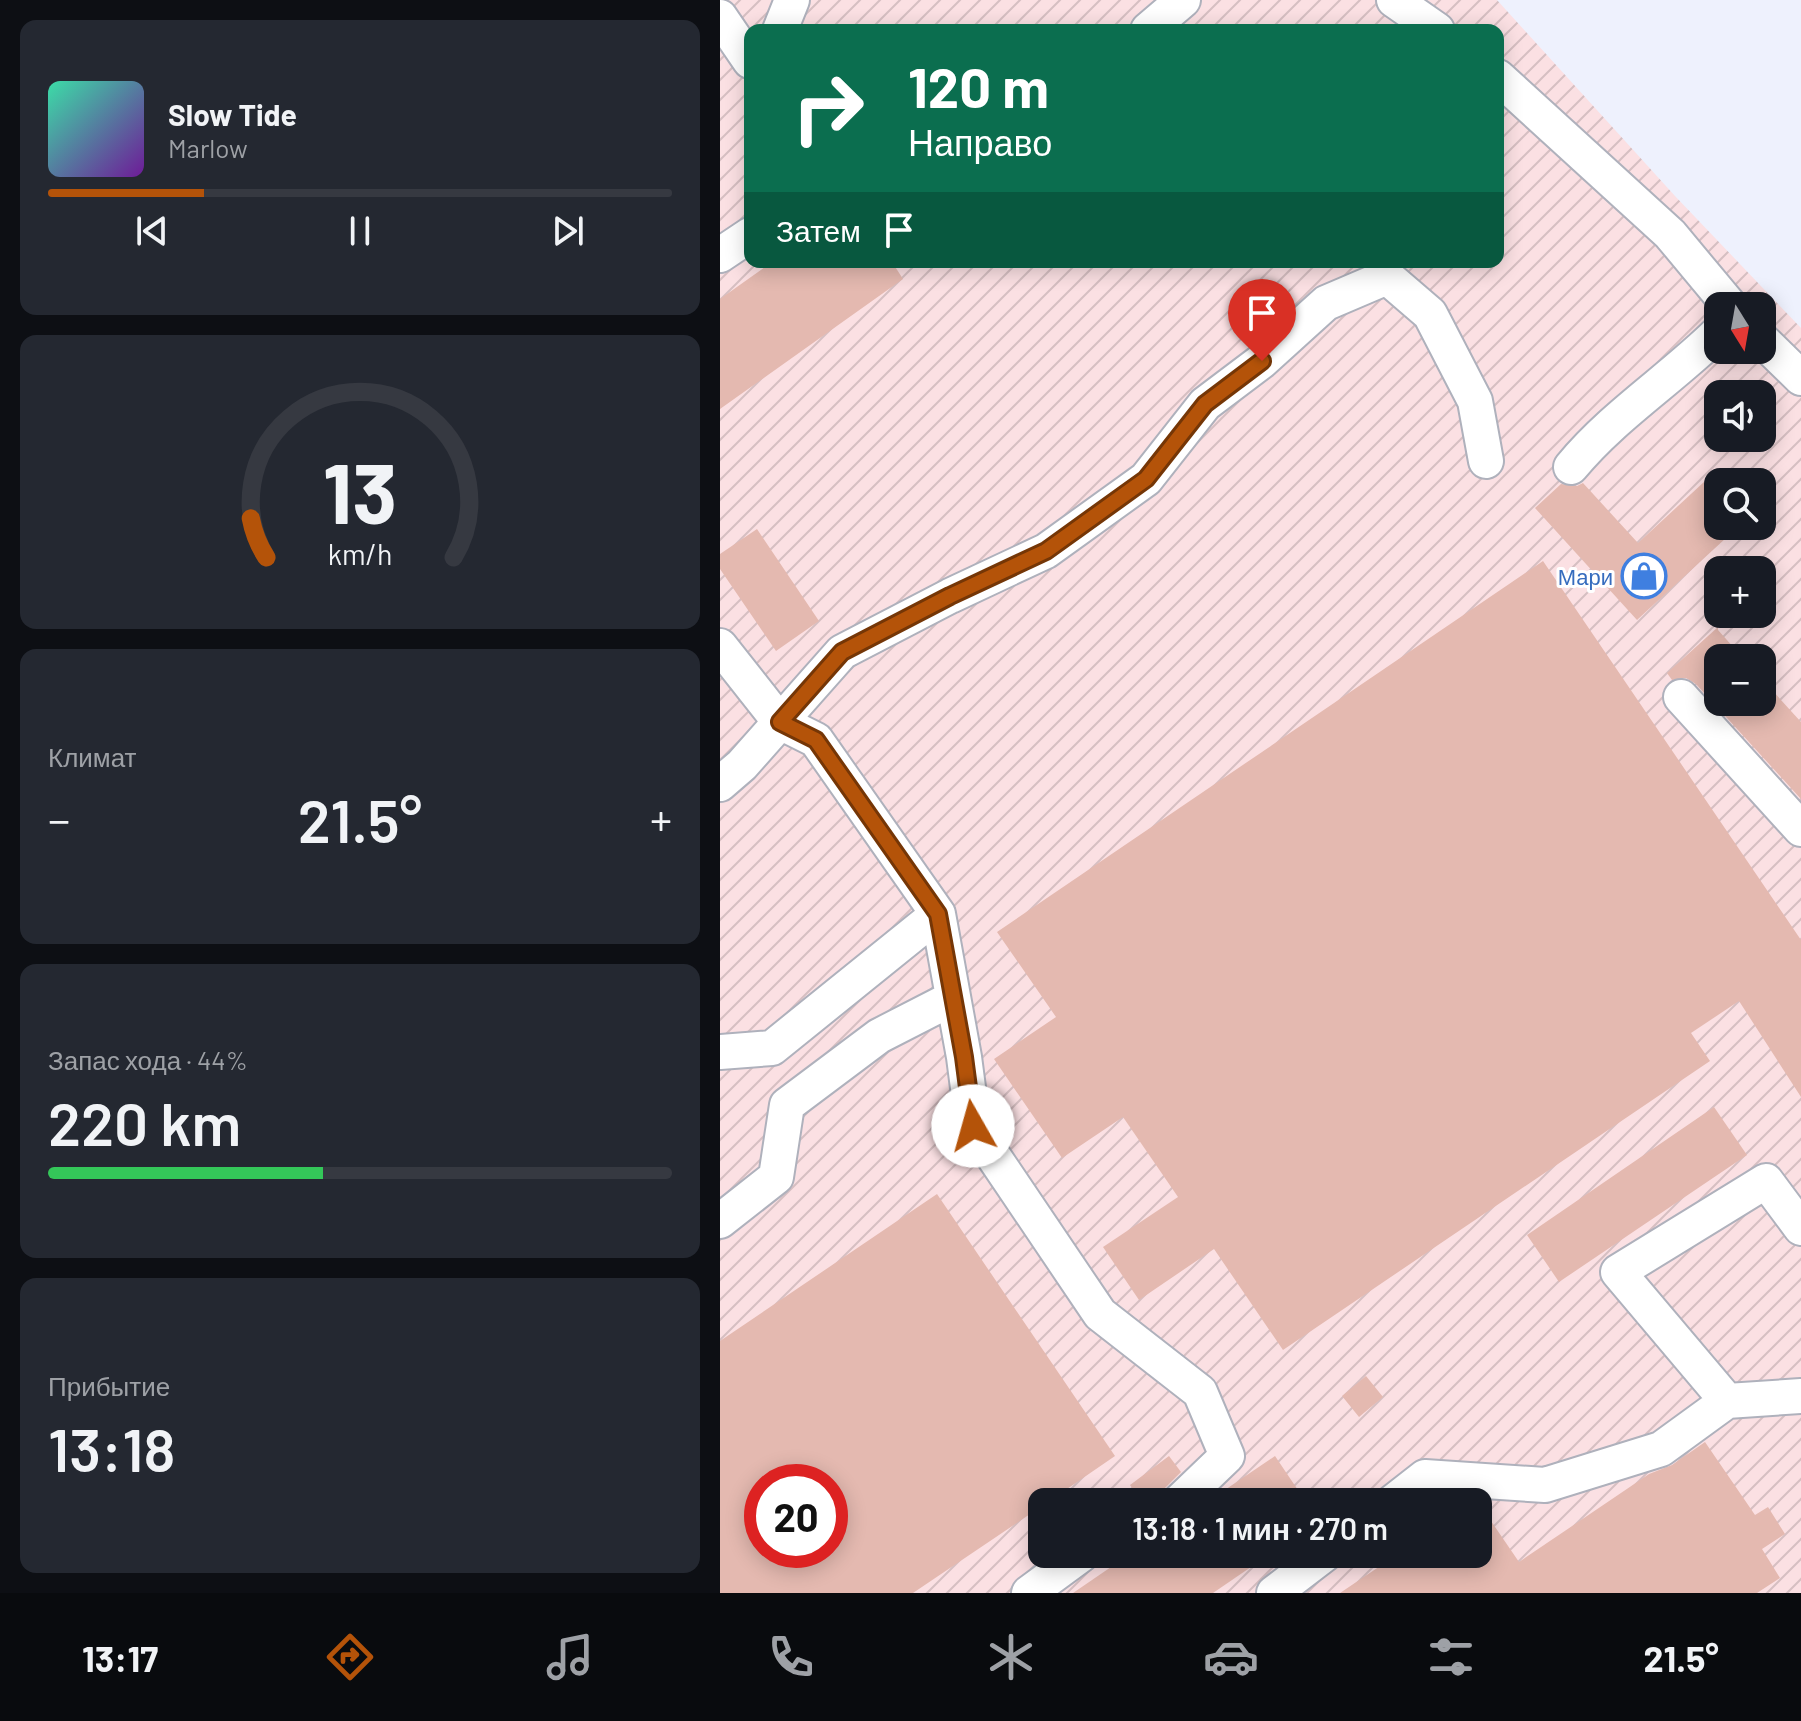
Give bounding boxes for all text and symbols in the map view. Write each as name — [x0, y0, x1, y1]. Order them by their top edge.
text: 120 m — [908, 52, 1049, 119]
icon: right — [776, 56, 880, 160]
text: Slow Tide — [168, 96, 297, 132]
text: Направо — [908, 120, 1052, 163]
text: Marlow — [168, 132, 248, 163]
icon: arrive — [877, 208, 921, 252]
icon: previous — [130, 209, 174, 253]
icon: pause — [338, 209, 382, 253]
icon: next — [546, 209, 590, 253]
text: Затем — [776, 212, 861, 248]
pin — [1228, 279, 1296, 361]
icon: arrive — [1240, 291, 1284, 335]
north arrow — [1704, 292, 1776, 364]
map controls — [1704, 292, 1776, 716]
button: sound — [1704, 380, 1776, 452]
text: 13 — [323, 440, 397, 540]
button: search — [1704, 468, 1776, 540]
text: km/h — [328, 536, 392, 571]
shop icon: Мари — [1620, 552, 1668, 600]
button: + — [1704, 556, 1776, 628]
place label: Мари — [1558, 563, 1613, 590]
button: − — [1704, 644, 1776, 716]
text: Климат — [48, 741, 137, 772]
text: 21.5° — [298, 783, 422, 855]
text: − — [48, 792, 70, 845]
text: + — [650, 792, 672, 845]
text: Запас хода · 44% — [48, 1044, 248, 1075]
position arrow — [931, 1084, 1015, 1168]
text: 220 km — [48, 1086, 241, 1158]
text: Прибытие — [48, 1370, 170, 1401]
text: 13:18 — [48, 1412, 176, 1484]
speed limit sign: 20 — [744, 1464, 848, 1568]
text: 13:18 · 1 мин · 270 m — [1132, 1510, 1388, 1546]
icon: directions — [322, 1629, 378, 1685]
icon: music — [542, 1629, 598, 1685]
icon: phone — [763, 1629, 819, 1685]
icon: climate — [983, 1629, 1039, 1685]
icon: car — [1203, 1629, 1259, 1685]
icon: filters — [1423, 1629, 1479, 1685]
text: 13:17 — [82, 1636, 158, 1679]
text: 21.5° — [1644, 1636, 1719, 1679]

